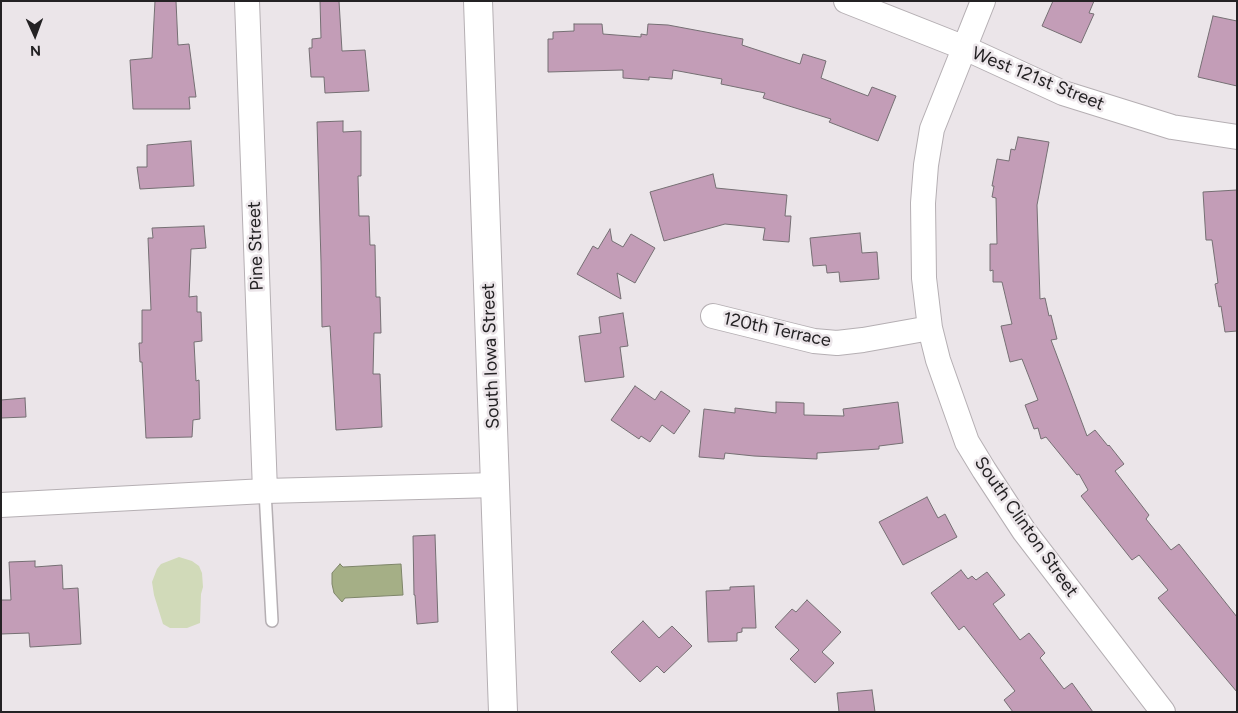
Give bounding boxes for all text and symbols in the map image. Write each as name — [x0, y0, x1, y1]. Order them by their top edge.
north arrow — [10, 10, 60, 60]
text: N — [30, 42, 41, 59]
street label: West 121st Street — [969, 43, 1107, 115]
street label: Pine Street — [244, 201, 268, 291]
street label: South Iowa Street — [478, 283, 504, 429]
street label: 120th Terrace — [721, 308, 833, 352]
street label: South Clinton Street — [970, 453, 1082, 601]

